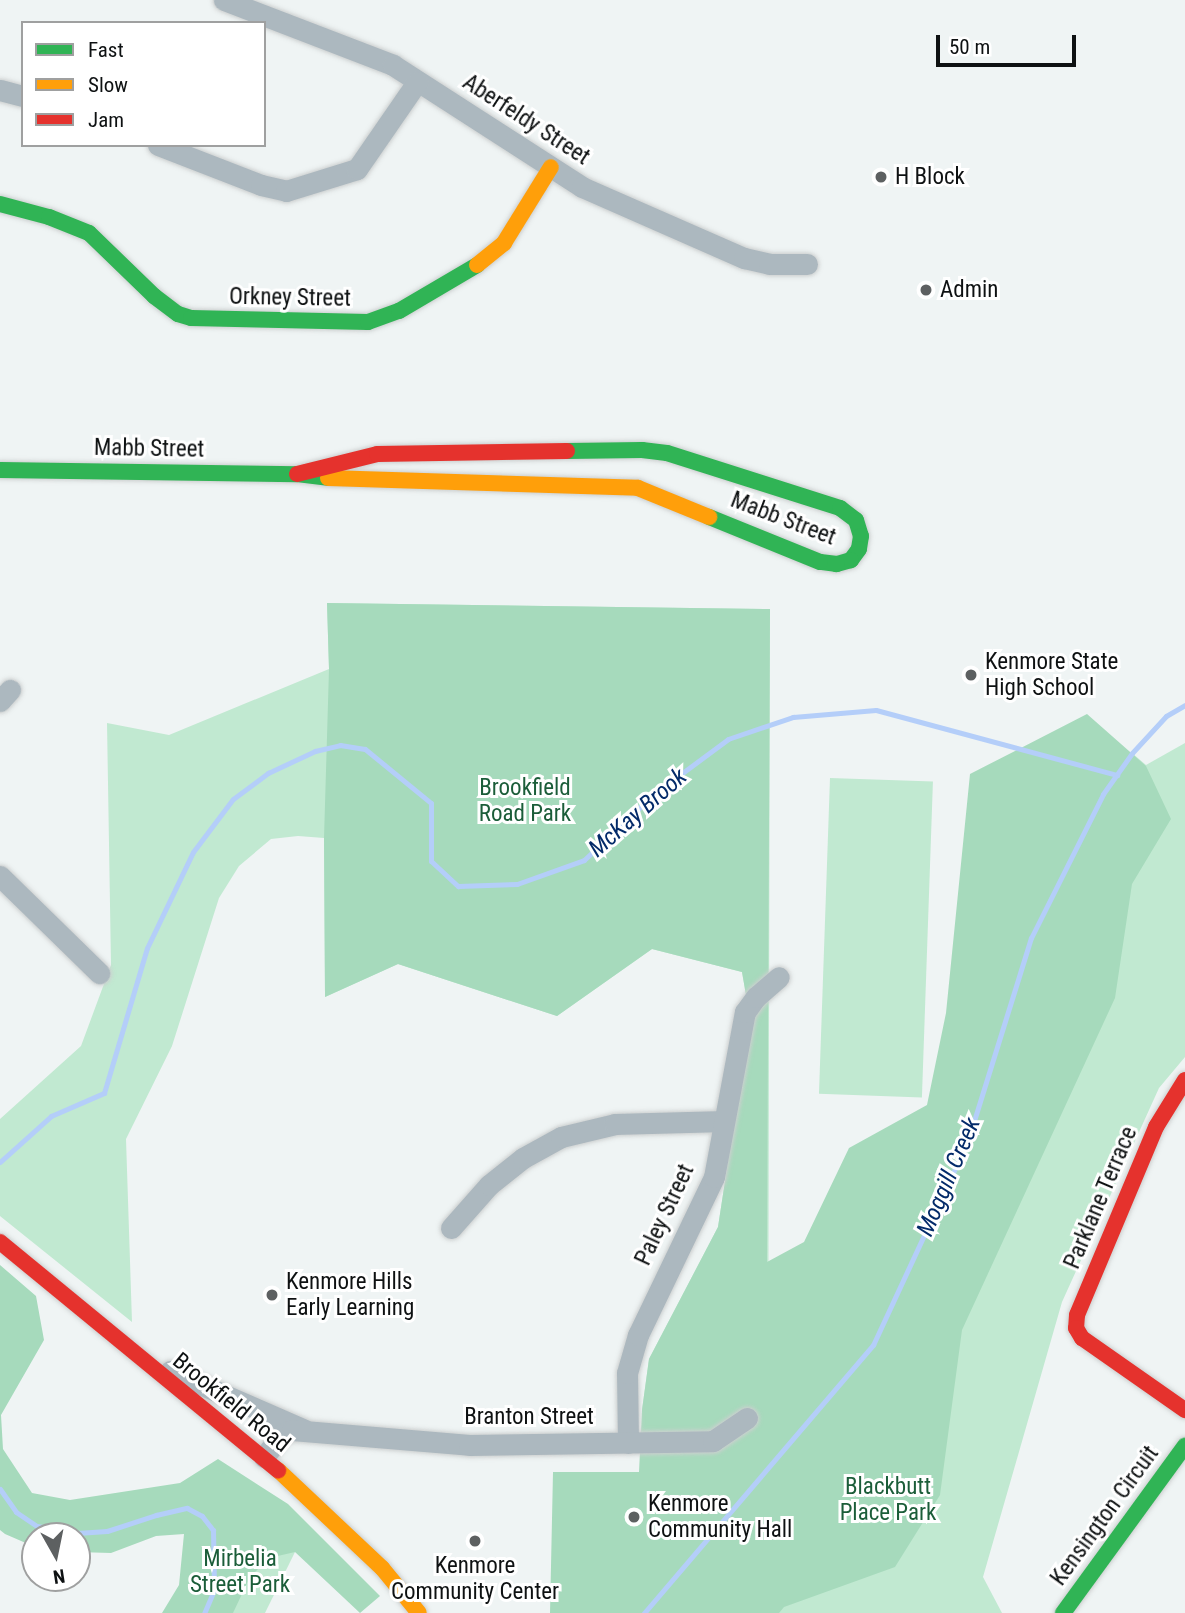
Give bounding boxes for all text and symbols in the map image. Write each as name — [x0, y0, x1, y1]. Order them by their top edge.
legend — [21, 21, 266, 147]
scale bar — [940, 21, 1080, 65]
text: 50 m — [949, 35, 990, 59]
text: Fast — [88, 38, 124, 62]
street label: Aberfeldy Street — [457, 69, 595, 171]
text: Slow — [88, 73, 128, 97]
text: Jam — [88, 108, 124, 132]
place label: H Block — [895, 163, 965, 191]
marker: H Block — [873, 169, 889, 185]
place label: Admin — [940, 276, 998, 304]
marker: Admin — [918, 282, 934, 298]
street label: Orkney Street — [229, 283, 351, 313]
street label: Mabb Street — [94, 434, 204, 464]
street label: Mabb Street — [727, 486, 839, 552]
place label: Kenmore State High School — [985, 648, 1118, 702]
marker: Kenmore State High School — [963, 667, 979, 683]
water label: McKay Brook — [583, 763, 693, 863]
park label: Brookfield Road Park — [479, 774, 571, 828]
water label: Moggill Creek — [911, 1113, 987, 1241]
street label: Parklane Terrace — [1059, 1123, 1143, 1273]
street label: Paley Street — [630, 1160, 700, 1270]
place label: Kenmore Hills Early Learning — [286, 1268, 414, 1322]
marker: Kenmore Hills Early Learning — [264, 1287, 280, 1303]
street label: Brookfield Road — [167, 1347, 295, 1459]
street label: Branton Street — [464, 1403, 594, 1431]
street label: Kensington Circuit — [1045, 1441, 1165, 1591]
park label: Blackbutt Place Park — [840, 1473, 936, 1527]
place label: Kenmore Community Hall — [648, 1490, 792, 1544]
marker: Kenmore Community Hall — [626, 1509, 642, 1525]
north arrow — [21, 1522, 91, 1592]
marker: Kenmore Community Center — [467, 1533, 483, 1549]
park label: Mirbelia Street Park — [190, 1545, 290, 1599]
place label: Kenmore Community Center — [391, 1552, 559, 1606]
text: N — [52, 1564, 67, 1589]

